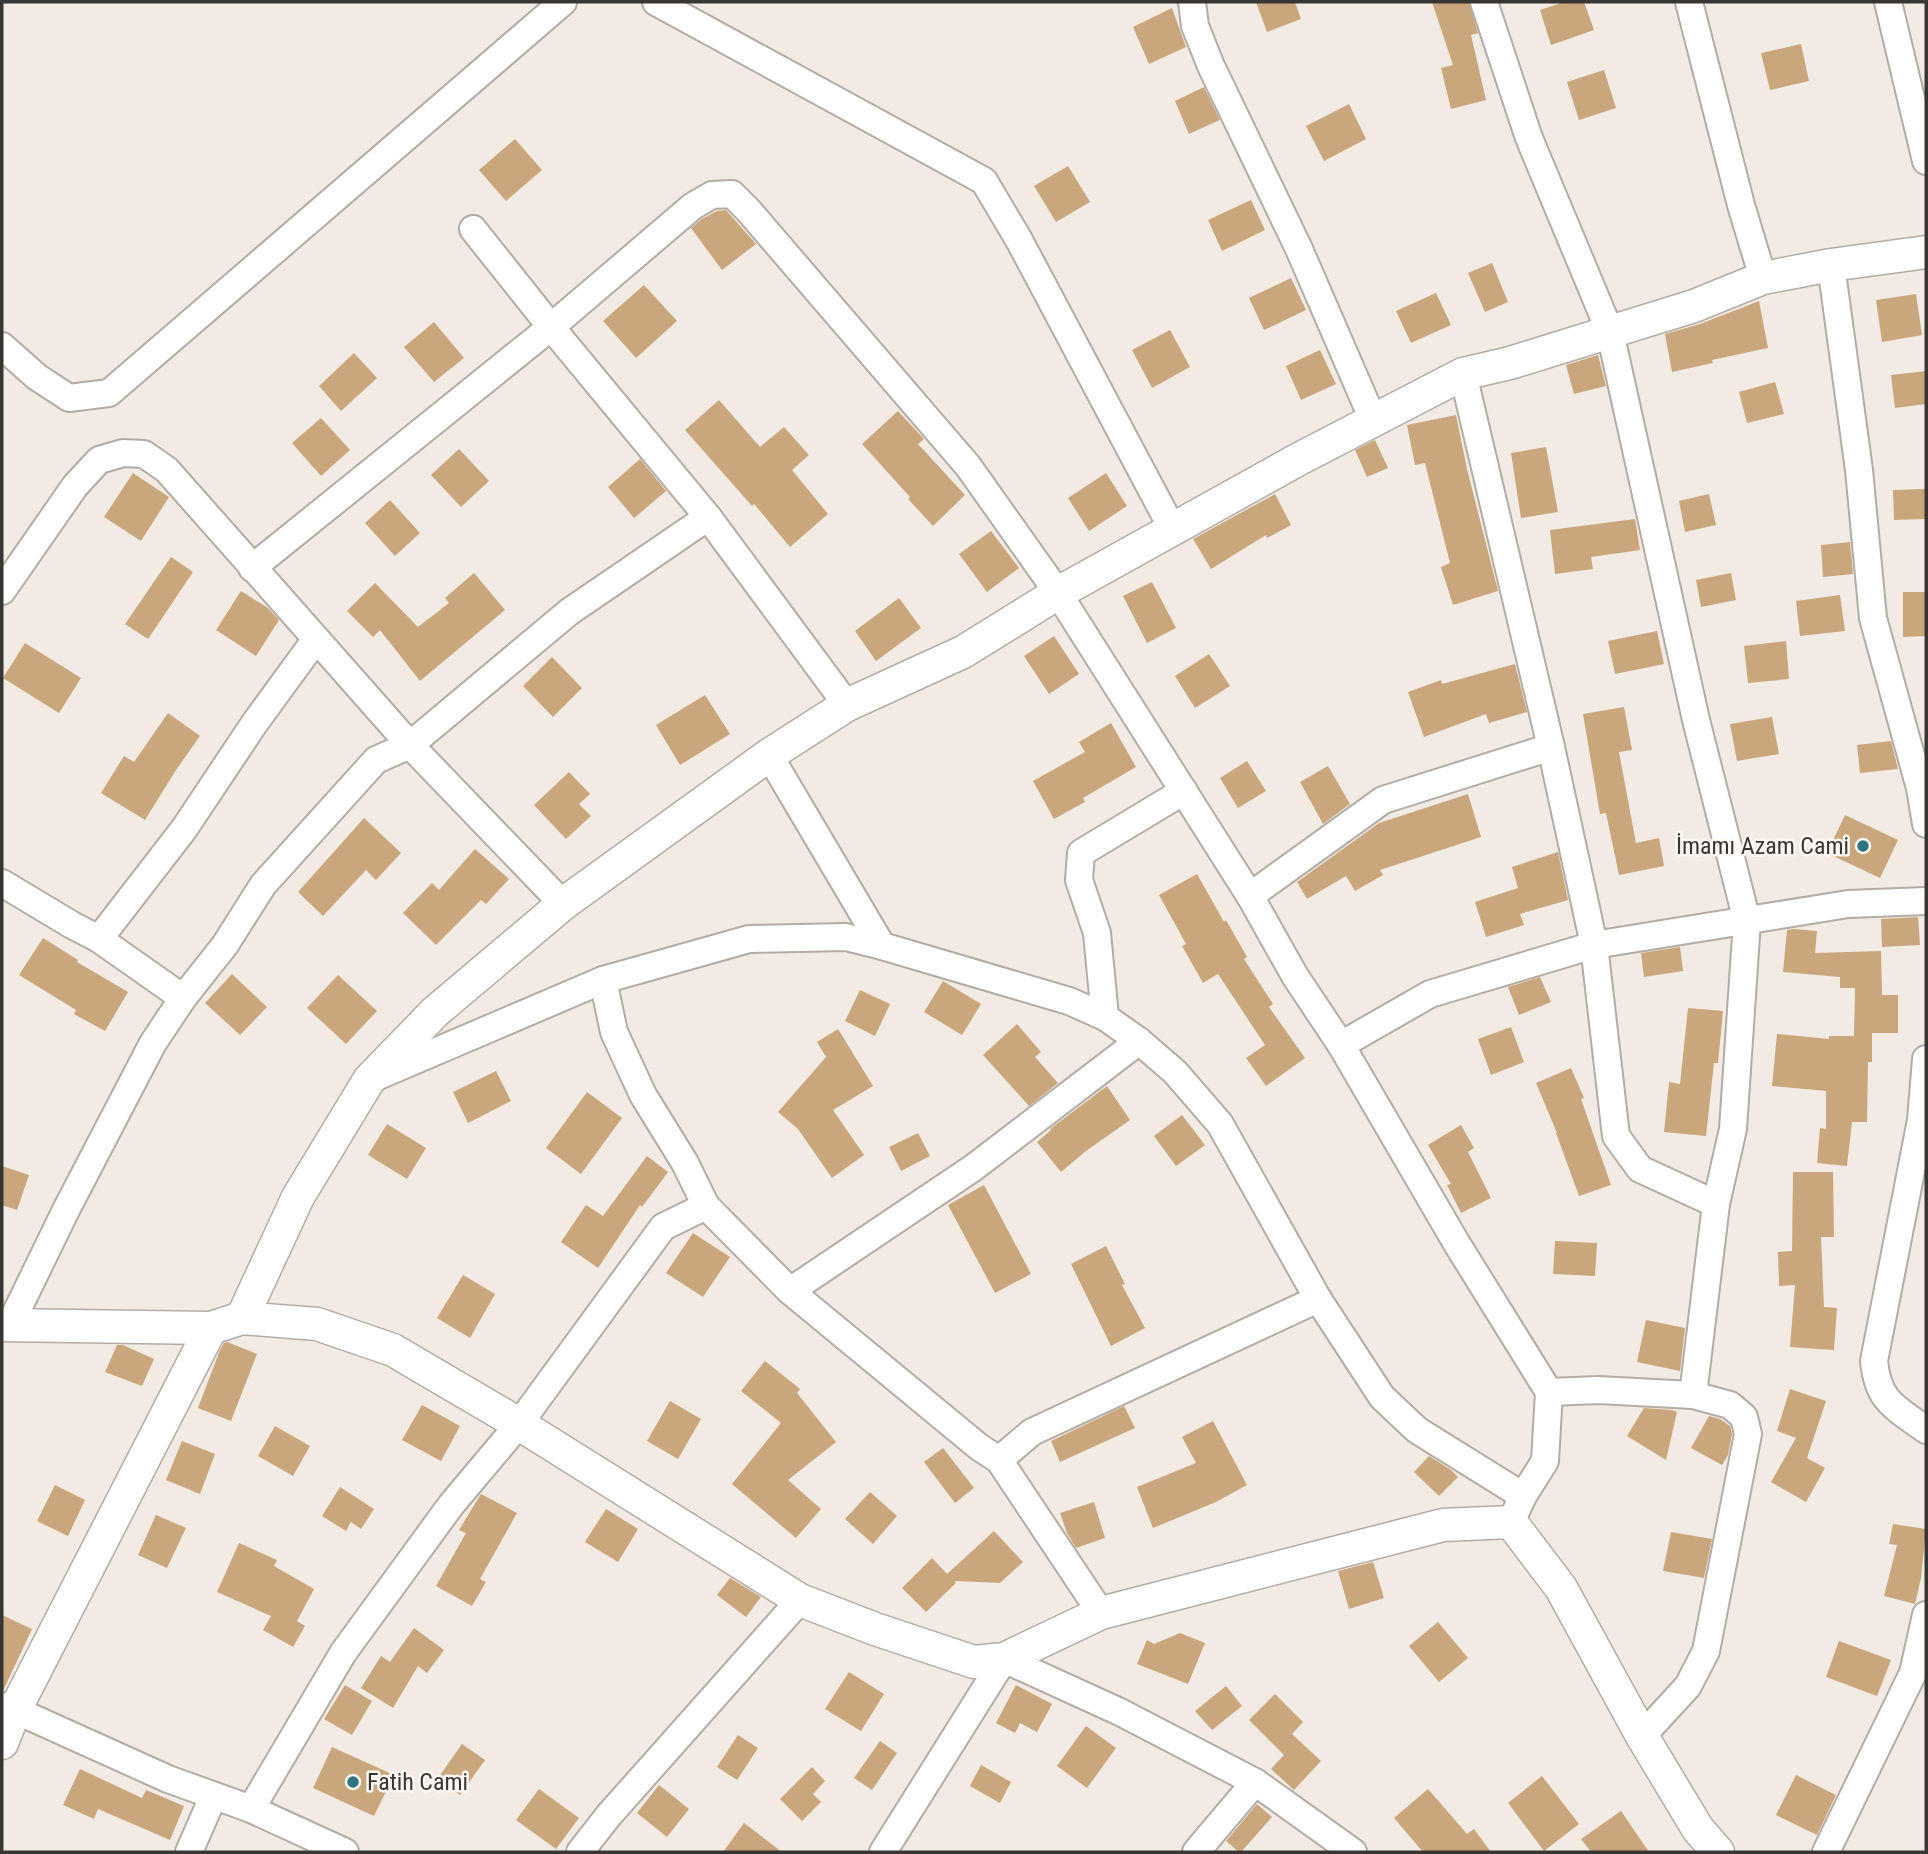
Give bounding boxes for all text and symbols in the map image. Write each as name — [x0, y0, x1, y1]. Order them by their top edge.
place label: İmamı Azam Cami — [1676, 832, 1849, 860]
marker: İmamı Azam Cami — [1855, 838, 1871, 854]
place label: Fatih Cami — [367, 1768, 468, 1796]
marker: Fatih Cami — [345, 1774, 361, 1790]

